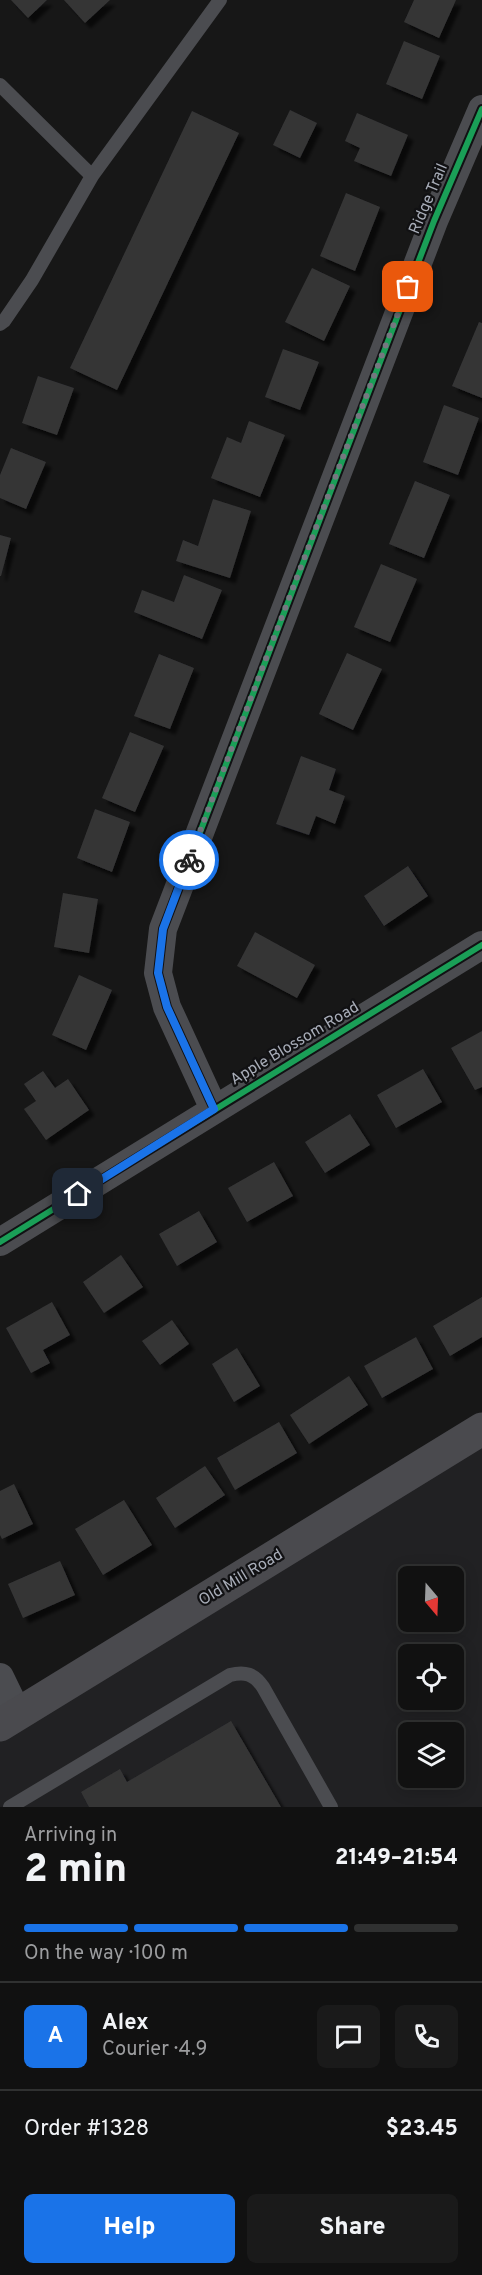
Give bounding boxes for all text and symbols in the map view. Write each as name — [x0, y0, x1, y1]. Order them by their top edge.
street label: Ridge Trail — [405, 161, 453, 237]
pin — [382, 261, 433, 312]
icon: bag — [391, 270, 424, 303]
courier — [159, 830, 219, 890]
icon: bike — [173, 844, 206, 877]
street label: Apple Blossom Road — [227, 998, 363, 1090]
pin — [52, 1168, 103, 1219]
icon: home — [61, 1177, 94, 1210]
street label: Old Mill Road — [195, 1545, 287, 1611]
north arrow — [398, 1566, 464, 1632]
map controls — [398, 1566, 464, 1788]
button: locate — [398, 1644, 464, 1710]
button: layers — [398, 1722, 464, 1788]
text: Arriving in — [24, 1823, 117, 1849]
text: 21:49–21:54 — [335, 1845, 458, 1872]
text: 2 min — [24, 1847, 127, 1896]
text: On the way · 100 m — [24, 1941, 188, 1967]
button: chat — [317, 2005, 380, 2068]
button: phone — [395, 2005, 458, 2068]
text: Alex — [102, 2010, 149, 2037]
text: A — [48, 2023, 63, 2050]
text: Courier · 4.9 — [102, 2037, 207, 2063]
text: Order #1328 — [24, 2116, 149, 2143]
text: $23.45 — [386, 2116, 458, 2143]
button: Help — [24, 2194, 235, 2263]
button: Share — [247, 2194, 458, 2263]

